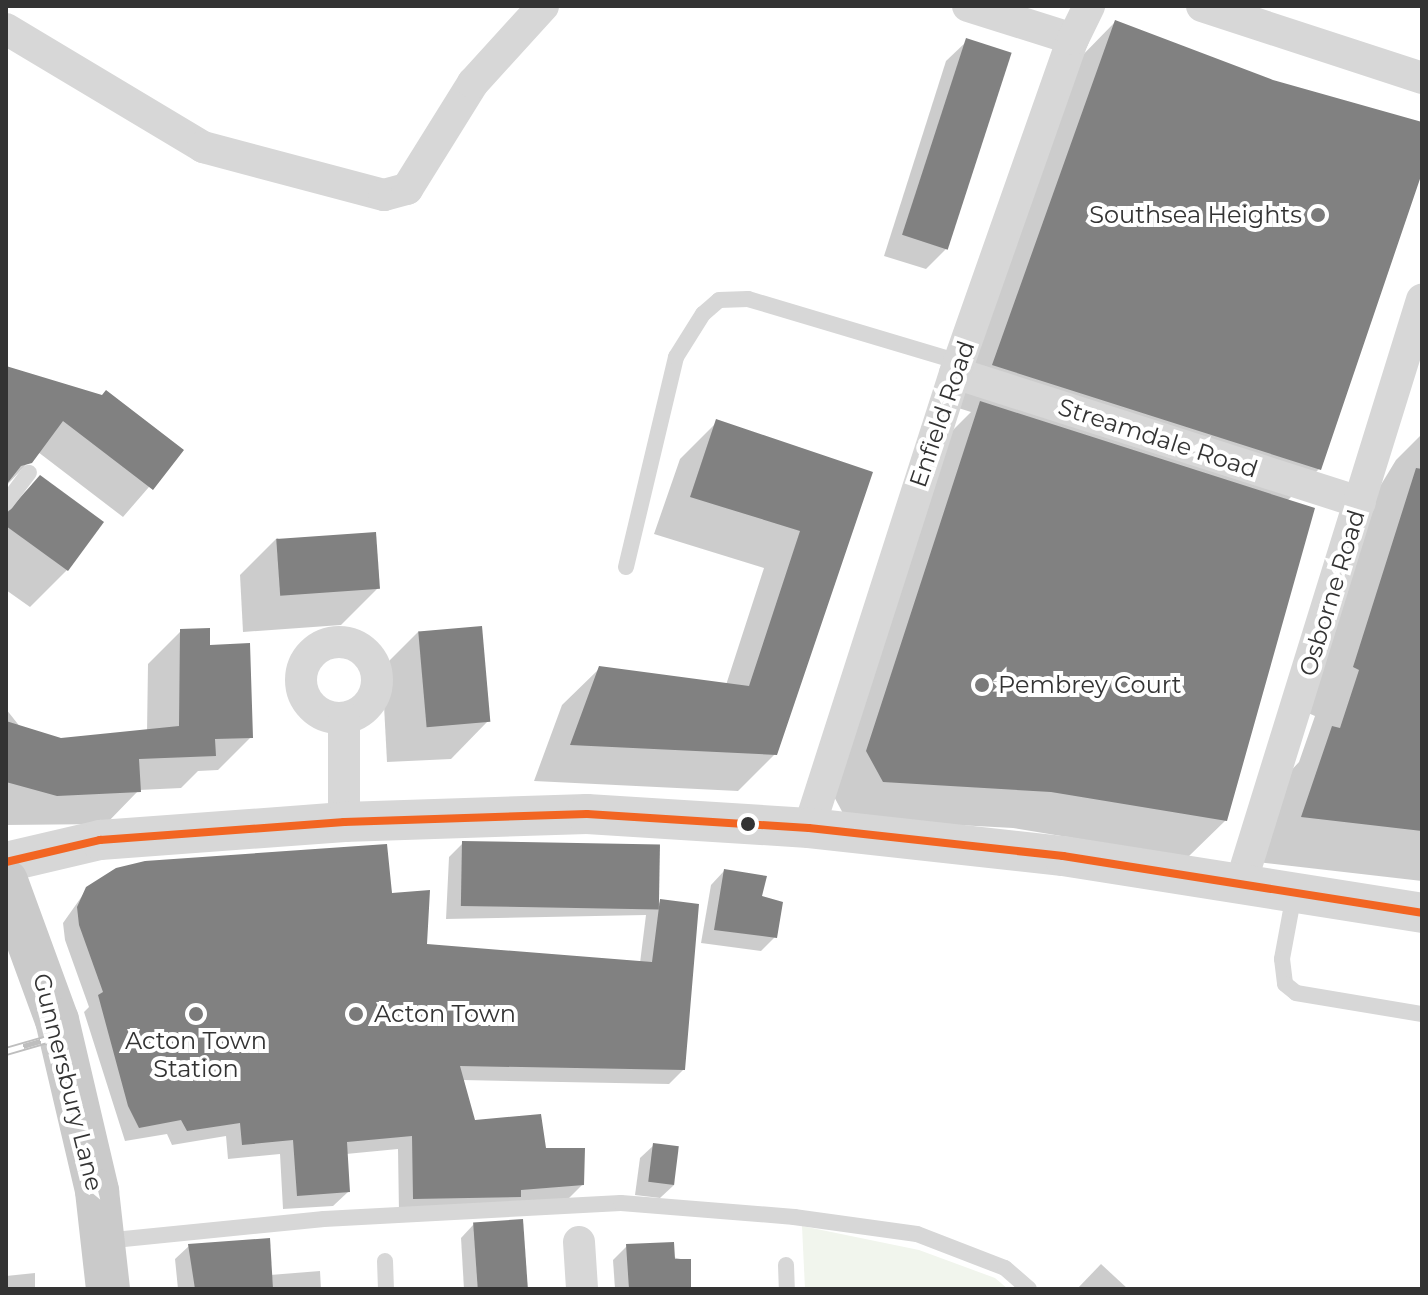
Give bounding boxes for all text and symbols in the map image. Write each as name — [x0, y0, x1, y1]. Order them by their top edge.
place label: Southsea Heights — [1089, 201, 1302, 229]
marker: Southsea Heights — [1309, 206, 1327, 224]
street label: Enfield Road — [903, 337, 981, 491]
street label: Streamdale Road — [1055, 392, 1261, 484]
street label: Osborne Road — [1293, 506, 1371, 680]
place label: Pembrey Court — [998, 671, 1181, 699]
marker: Pembrey Court — [973, 676, 991, 694]
unlabelled marker — [740, 816, 756, 832]
street label: Gunnersbury Lane — [27, 970, 109, 1194]
place label: Acton Town — [374, 1000, 516, 1028]
marker: Acton Town — [345, 1003, 367, 1025]
marker: Acton Town Station — [187, 1005, 205, 1023]
place label: Acton Town Station — [125, 1027, 267, 1083]

